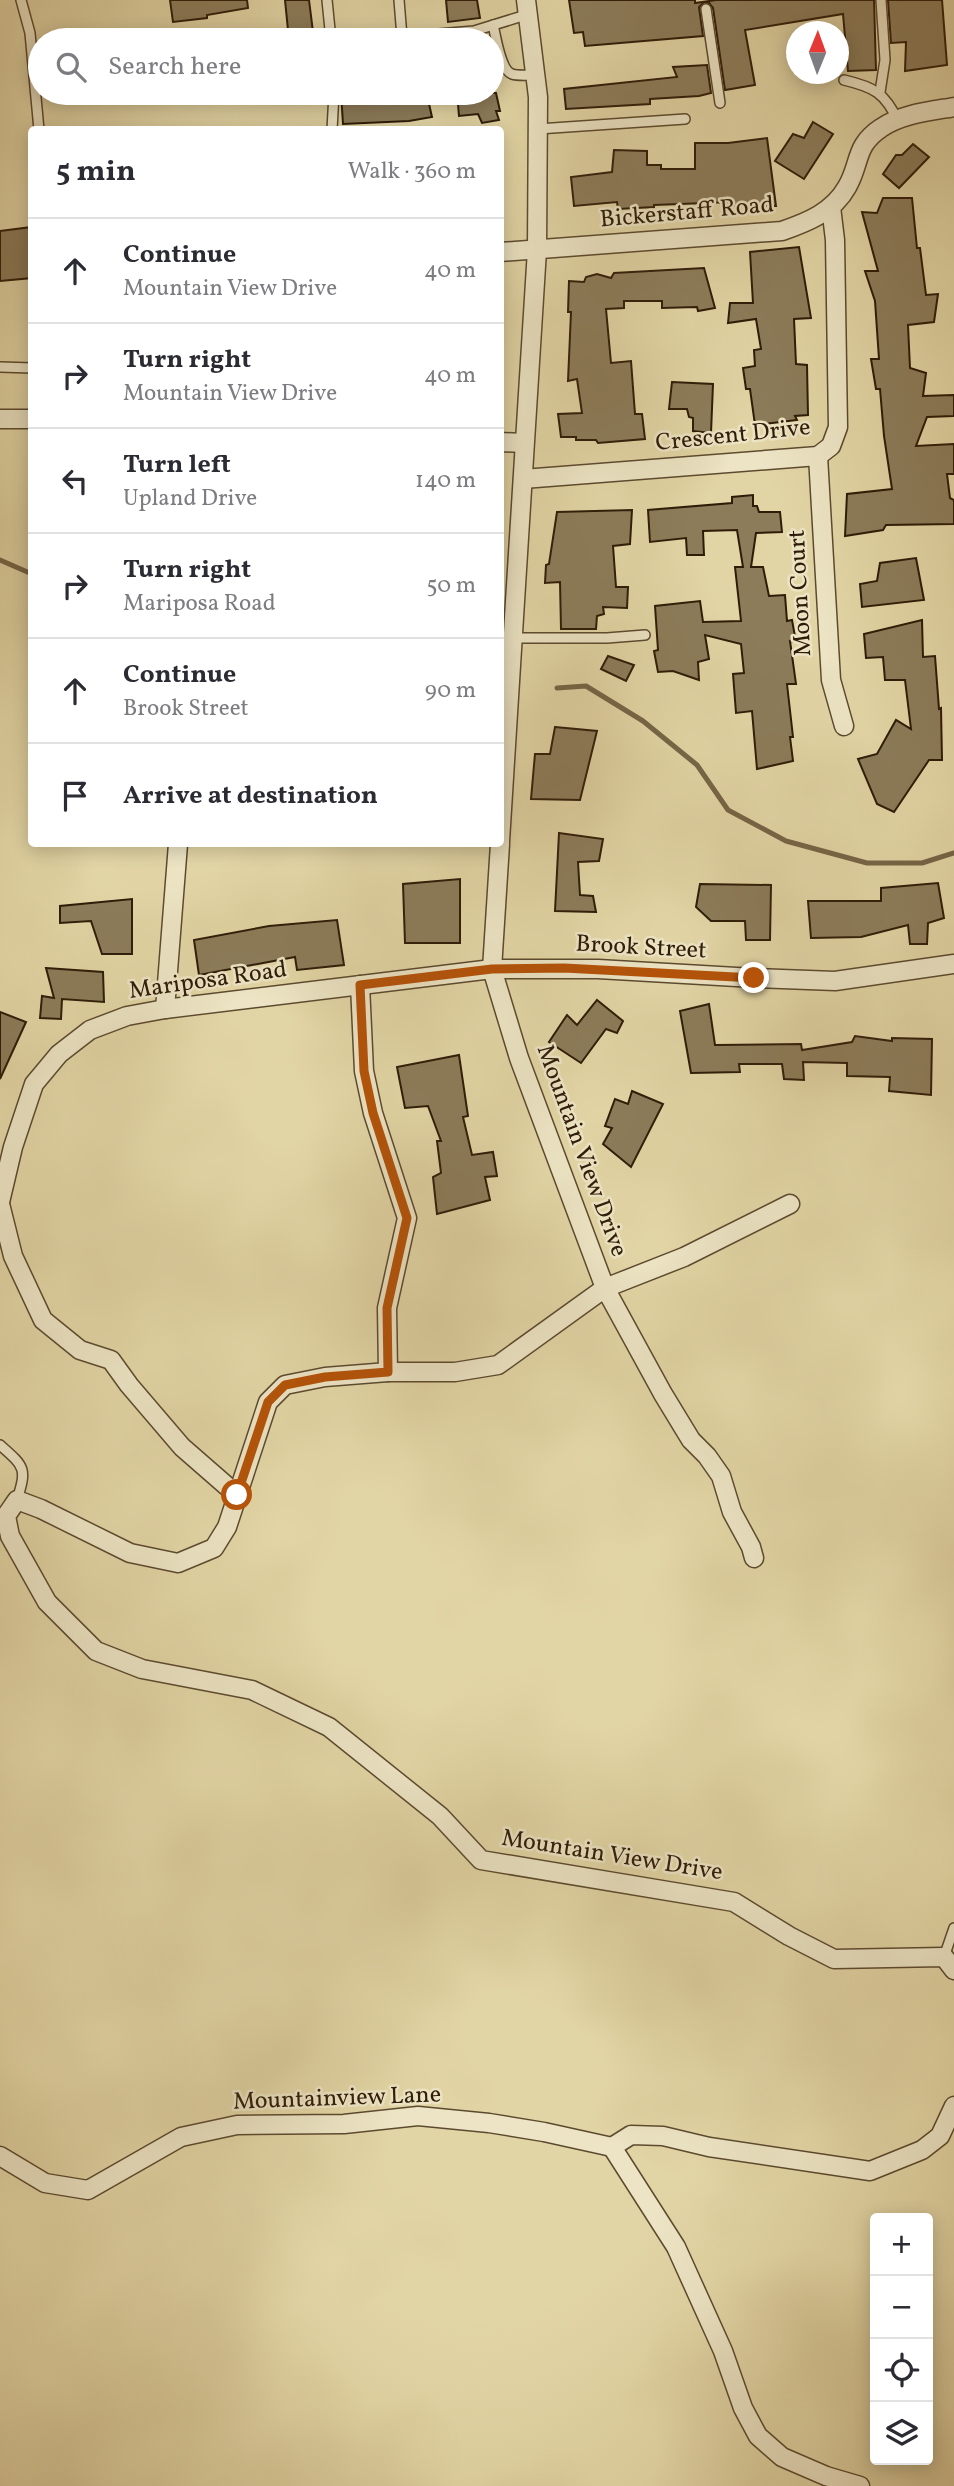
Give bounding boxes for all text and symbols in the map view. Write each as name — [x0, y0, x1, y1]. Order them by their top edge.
north arrow — [786, 21, 849, 84]
search box — [28, 28, 504, 105]
icon: search — [52, 48, 90, 86]
text: Search here — [108, 49, 241, 85]
text: 5 min — [56, 151, 136, 193]
text: Walk · 360 m — [348, 156, 476, 188]
street label: Bickerstaff Road — [599, 188, 775, 238]
text: Continue — [123, 237, 236, 273]
icon: ahead — [56, 252, 94, 290]
text: 40 m — [424, 255, 476, 287]
text: Mountain View Drive — [123, 273, 337, 305]
text: Turn right — [123, 342, 251, 378]
icon: right — [56, 357, 94, 395]
text: 40 m — [424, 360, 476, 392]
text: Mountain View Drive — [123, 378, 337, 410]
street label: Crescent Drive — [654, 411, 812, 461]
text: Turn left — [123, 447, 231, 483]
icon: left — [56, 462, 94, 500]
text: 140 m — [415, 465, 476, 497]
text: Upland Drive — [123, 483, 257, 515]
street label: Moon Court — [781, 529, 821, 657]
text: Turn right — [123, 552, 251, 588]
icon: right — [56, 567, 94, 605]
text: 50 m — [427, 570, 476, 602]
text: Mariposa Road — [123, 588, 276, 620]
text: Continue — [123, 657, 236, 693]
icon: ahead — [56, 672, 94, 710]
text: 90 m — [425, 675, 476, 707]
text: Brook Street — [123, 693, 249, 725]
icon: arrive — [56, 777, 94, 815]
text: Arrive at destination — [123, 778, 378, 814]
street label: Brook Street — [575, 928, 707, 968]
street label: Mariposa Road — [127, 953, 289, 1009]
route end — [738, 962, 769, 993]
street label: Mountain View Drive — [527, 1040, 635, 1262]
route start — [221, 1479, 252, 1510]
street label: Mountain View Drive — [499, 1822, 725, 1890]
street label: Mountainview Lane — [232, 2078, 442, 2120]
map controls — [870, 2213, 933, 2465]
button: + — [870, 2213, 933, 2276]
button: − — [870, 2276, 933, 2339]
button: locate — [870, 2339, 933, 2402]
button: layers — [870, 2402, 933, 2465]

